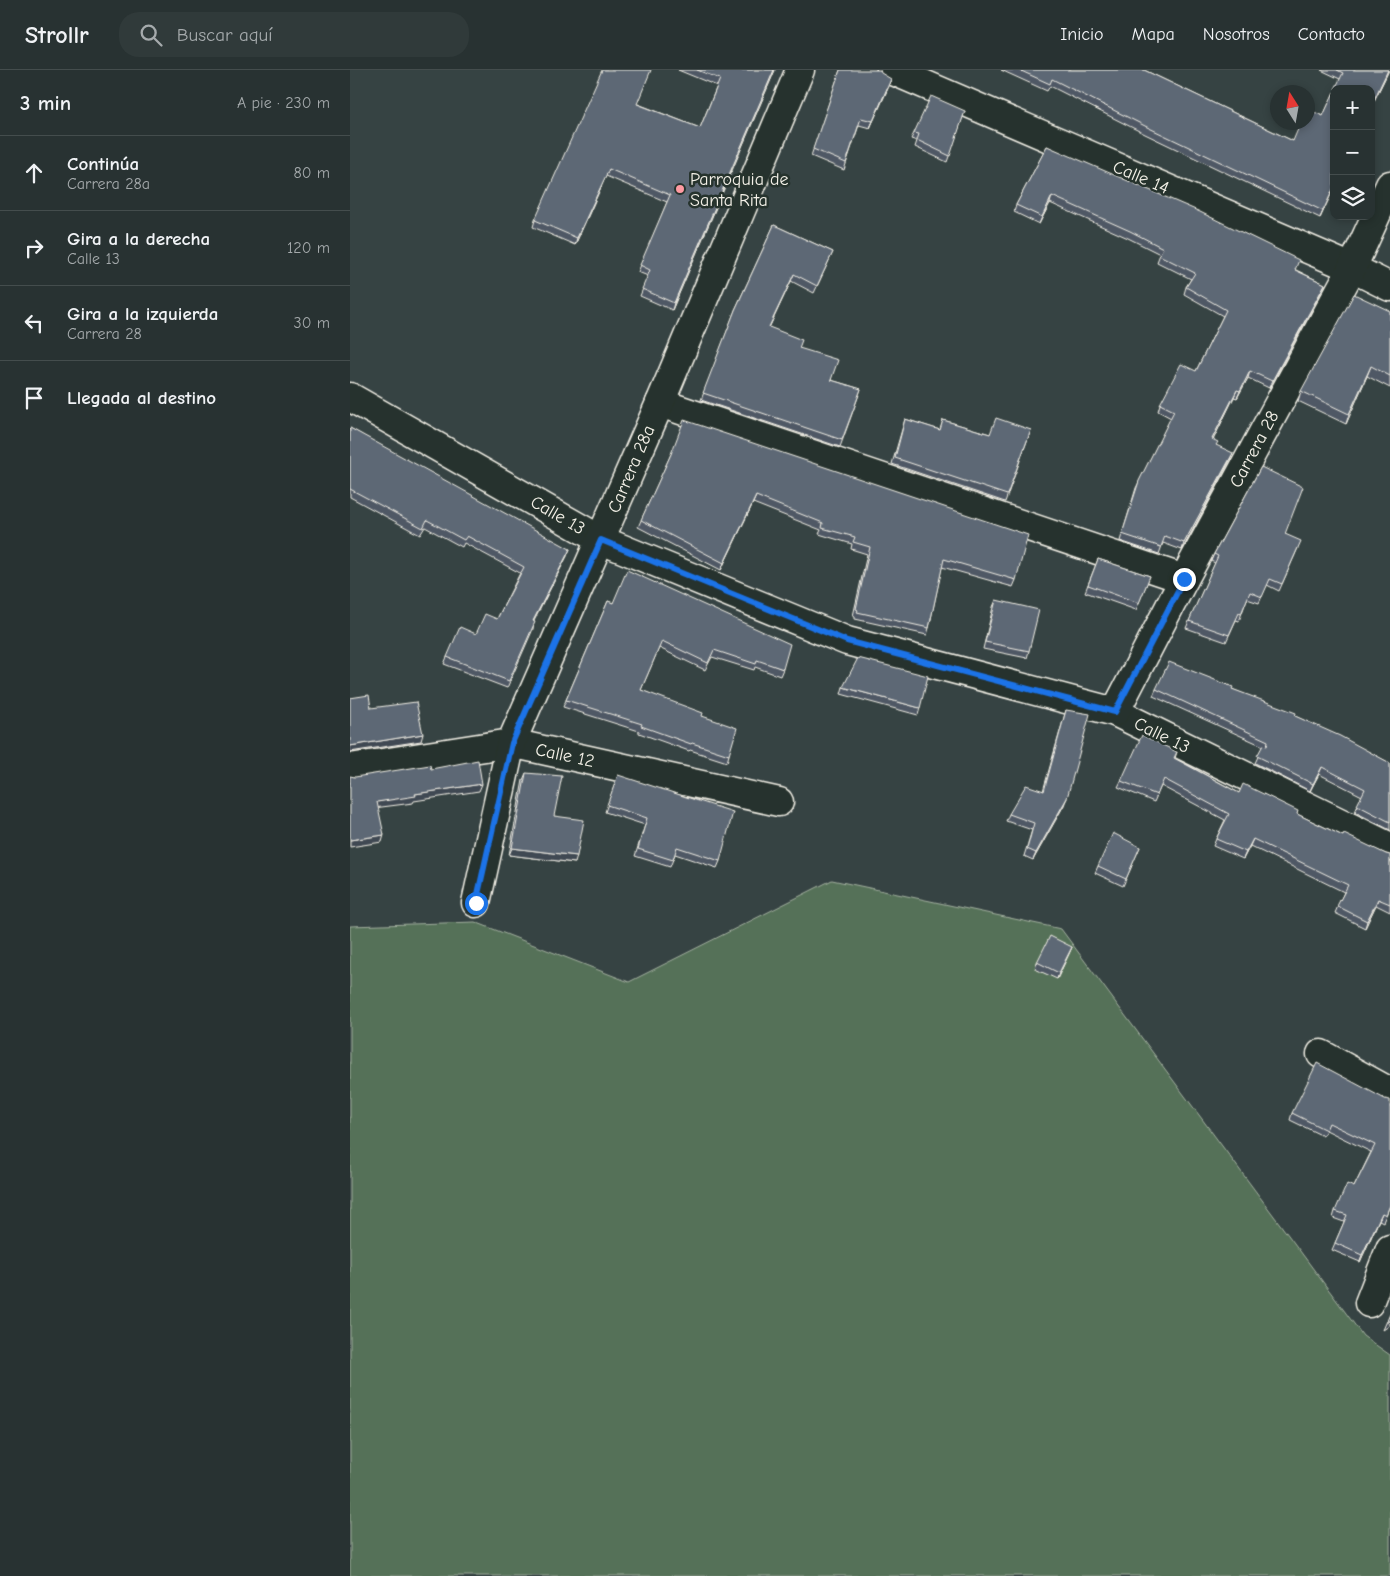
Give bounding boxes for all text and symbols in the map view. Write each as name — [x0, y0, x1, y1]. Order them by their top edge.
search box — [119, 12, 469, 57]
text: Strollr — [25, 21, 89, 49]
icon: search — [137, 21, 165, 49]
text: Buscar aquí — [177, 24, 273, 46]
text: Inicio — [1060, 24, 1104, 45]
text: Mapa — [1132, 24, 1175, 45]
text: Nosotros — [1203, 24, 1270, 45]
text: Contacto — [1298, 24, 1365, 45]
north arrow — [1270, 85, 1315, 130]
map controls — [1330, 85, 1375, 220]
button: + — [1330, 85, 1375, 130]
text: 3 min — [20, 91, 71, 115]
text: A pie · 230 m — [237, 94, 330, 112]
button: − — [1330, 130, 1375, 175]
text: Continúa — [67, 153, 139, 175]
street label: Calle 14 — [1110, 156, 1172, 199]
icon: ahead — [20, 159, 48, 187]
text: 80 m — [293, 164, 330, 182]
place label: Parroquia de Santa Rita — [690, 169, 789, 211]
text: Carrera 28a — [67, 175, 150, 193]
button: layers — [1330, 175, 1375, 220]
marker: Parroquia de Santa Rita — [674, 183, 686, 195]
text: Gira a la derecha — [67, 228, 210, 250]
icon: right — [20, 234, 48, 262]
text: 120 m — [287, 239, 330, 257]
text: Calle 13 — [67, 250, 120, 268]
text: Gira a la izquierda — [67, 303, 218, 325]
icon: left — [20, 309, 48, 337]
text: 30 m — [294, 314, 330, 332]
text: Carrera 28 — [67, 325, 142, 343]
icon: arrive — [20, 384, 48, 412]
text: Llegada al destino — [67, 387, 216, 409]
street label: Carrera 28 — [1225, 407, 1283, 491]
street label: Carrera 28a — [604, 422, 659, 516]
street label: Calle 13 — [527, 491, 589, 539]
route end — [1173, 568, 1196, 591]
street label: Calle 13 — [1130, 713, 1193, 758]
street label: Calle 12 — [533, 739, 596, 772]
route start — [465, 892, 488, 915]

